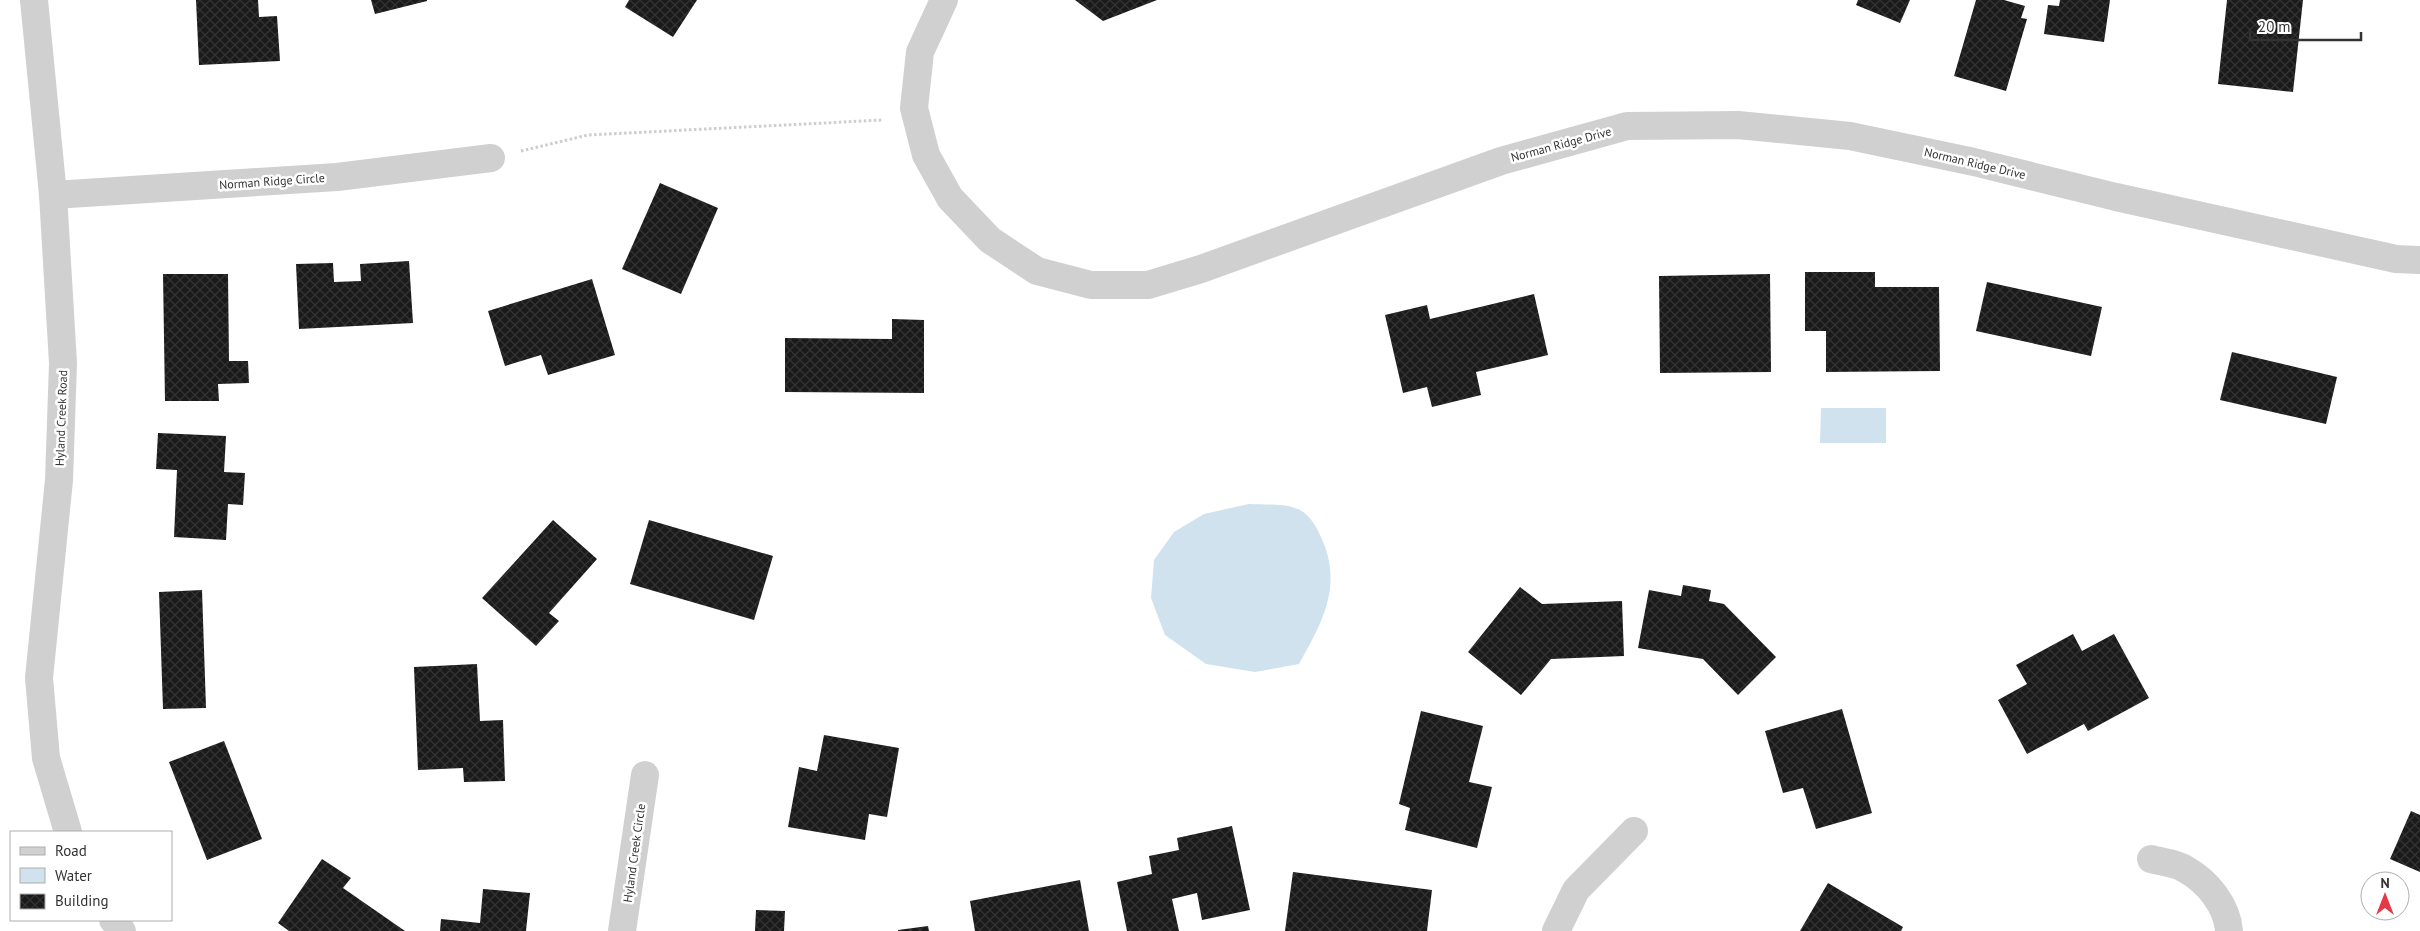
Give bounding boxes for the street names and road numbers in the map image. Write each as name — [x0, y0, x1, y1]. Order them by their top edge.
street label: Norman Ridge Drive — [1509, 123, 1613, 165]
street label: Norman Ridge Drive — [1923, 144, 2027, 182]
street label: Norman Ridge Circle — [219, 170, 325, 192]
street label: Hyland Creek Road — [52, 370, 70, 466]
street label: Hyland Creek Circle — [620, 802, 648, 904]

